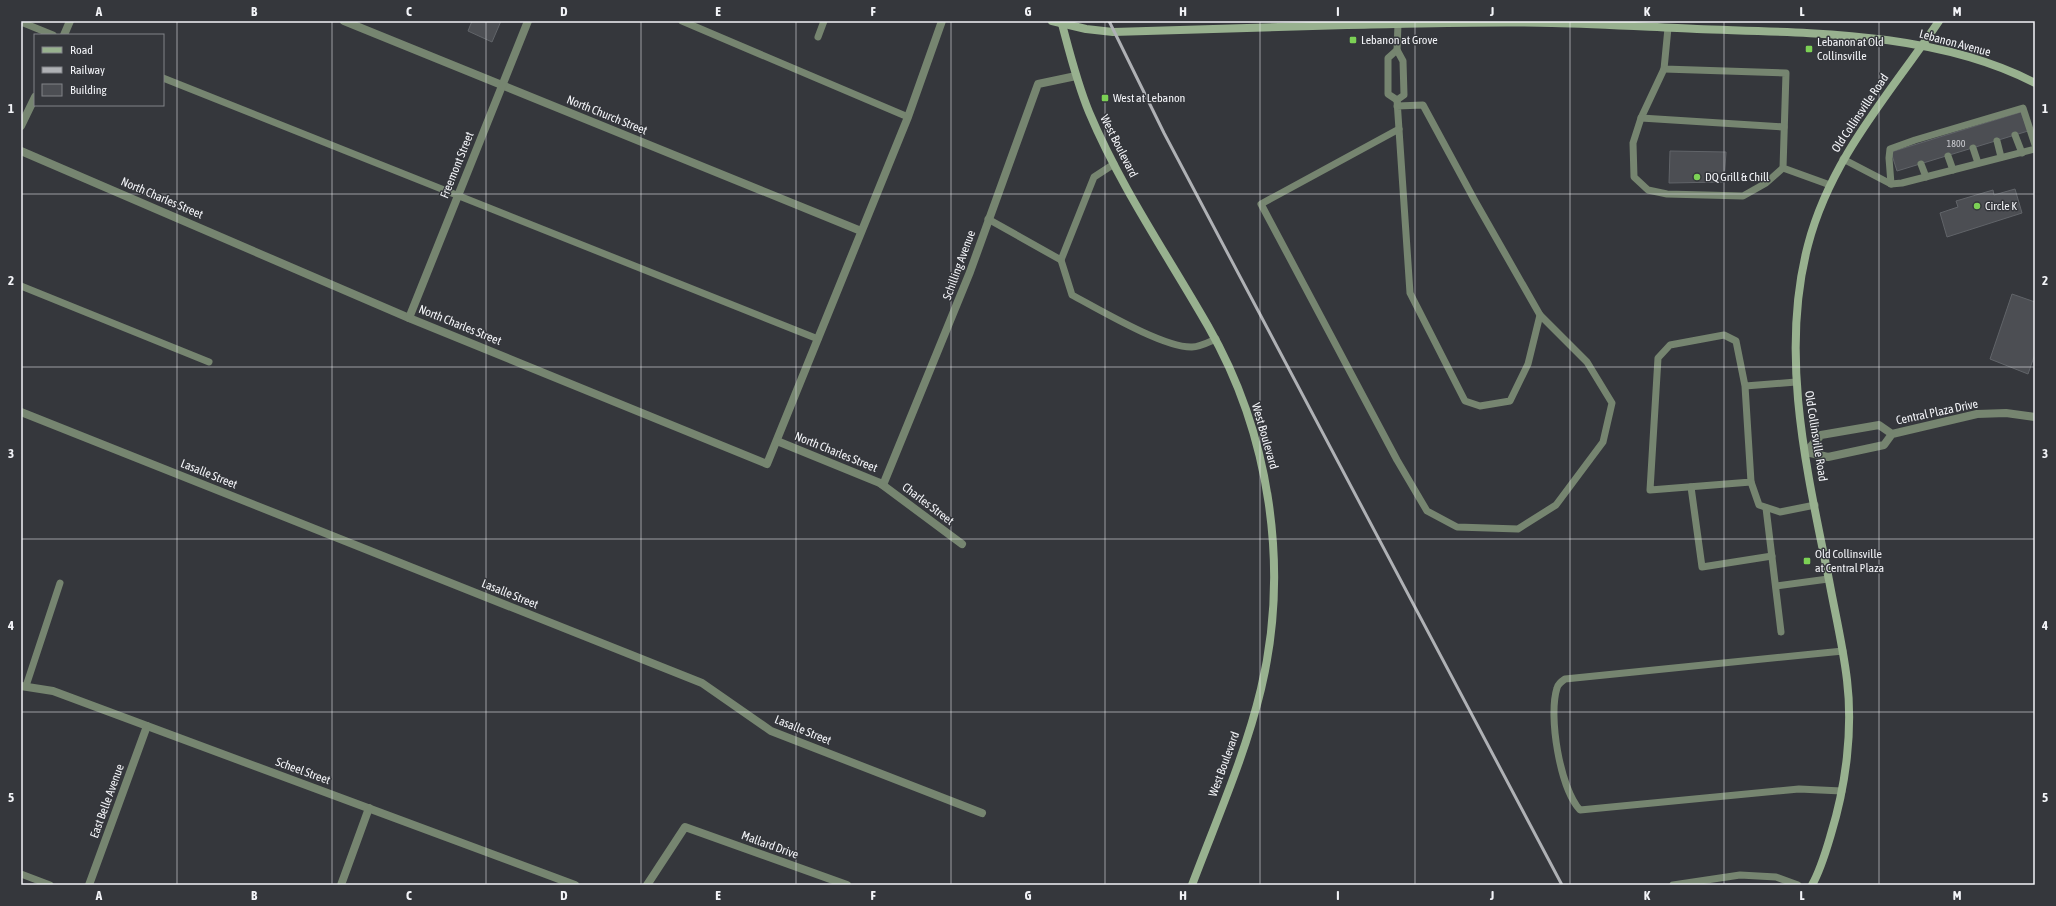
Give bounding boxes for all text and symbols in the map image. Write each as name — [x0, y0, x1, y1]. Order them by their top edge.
text: A — [95, 4, 103, 19]
text: B — [251, 4, 258, 19]
text: C — [406, 4, 412, 19]
text: D — [560, 4, 568, 19]
text: E — [715, 4, 721, 19]
text: F — [870, 4, 876, 19]
text: G — [1025, 4, 1032, 19]
text: H — [1179, 4, 1187, 19]
text: I — [1336, 4, 1340, 19]
text: J — [1489, 4, 1494, 19]
text: K — [1644, 4, 1651, 19]
text: L — [1799, 4, 1805, 19]
text: M — [1953, 4, 1962, 19]
street label: Lebanon Avenue — [1918, 27, 1992, 59]
place label: Lebanon at Grove — [1361, 33, 1438, 47]
legend — [34, 34, 164, 106]
marker: Lebanon at Grove — [1348, 35, 1358, 45]
place label: Lebanon at Old Collinsville — [1817, 35, 1884, 63]
text: Road — [70, 43, 93, 57]
marker: Lebanon at Old Collinsville — [1804, 44, 1814, 54]
text: Railway — [70, 63, 105, 77]
street label: Old Collinsville Road — [1829, 71, 1891, 155]
text: Building — [70, 83, 108, 97]
place label: West at Lebanon — [1113, 91, 1185, 105]
street label: North Church Street — [565, 92, 650, 138]
marker: West at Lebanon — [1100, 93, 1110, 103]
text: 1 — [8, 101, 14, 116]
text: 1 — [2042, 101, 2048, 116]
street label: West Boulevard — [1097, 112, 1141, 180]
street label: Freemont Street — [437, 129, 477, 200]
house number: 1800 — [1947, 138, 1966, 149]
place label: DQ Grill & Chill — [1705, 170, 1770, 184]
marker: DQ Grill & Chill — [1692, 172, 1702, 182]
street label: North Charles Street — [119, 174, 206, 222]
place label: Circle K — [1985, 199, 2017, 213]
marker: Circle K — [1972, 201, 1982, 211]
street label: Schilling Avenue — [940, 228, 978, 302]
text: 2 — [8, 273, 14, 288]
text: 2 — [2042, 273, 2048, 288]
street label: North Charles Street — [417, 302, 504, 348]
street label: Old Collinsville Road — [1802, 390, 1830, 482]
street label: Central Plaza Drive — [1895, 396, 1979, 428]
street label: West Boulevard — [1249, 401, 1281, 471]
street label: North Charles Street — [793, 429, 880, 475]
text: 3 — [8, 446, 14, 461]
text: 3 — [2042, 446, 2048, 461]
street label: Lasalle Street — [179, 456, 240, 492]
street label: Charles Street — [899, 480, 957, 528]
place label: Old Collinsville at Central Plaza — [1815, 547, 1884, 575]
marker: Old Collinsville at Central Plaza — [1802, 556, 1812, 566]
street label: Lasalle Street — [480, 576, 541, 612]
text: 4 — [7, 618, 14, 633]
text: 4 — [2041, 618, 2048, 633]
street label: Lasalle Street — [773, 712, 834, 748]
street label: West Boulevard — [1206, 730, 1242, 798]
street label: Scheel Street — [274, 755, 333, 788]
street label: East Belle Avenue — [87, 762, 127, 840]
text: 5 — [8, 790, 14, 805]
text: 5 — [2042, 790, 2048, 805]
street label: Mallard Drive — [740, 828, 800, 862]
text: A — [95, 888, 103, 903]
text: B — [251, 888, 258, 903]
text: C — [406, 888, 412, 903]
text: D — [560, 888, 568, 903]
text: E — [715, 888, 721, 903]
text: F — [870, 888, 876, 903]
text: G — [1025, 888, 1032, 903]
text: H — [1179, 888, 1187, 903]
text: I — [1336, 888, 1340, 903]
text: J — [1489, 888, 1494, 903]
text: K — [1644, 888, 1651, 903]
text: L — [1799, 888, 1805, 903]
text: M — [1953, 888, 1962, 903]

